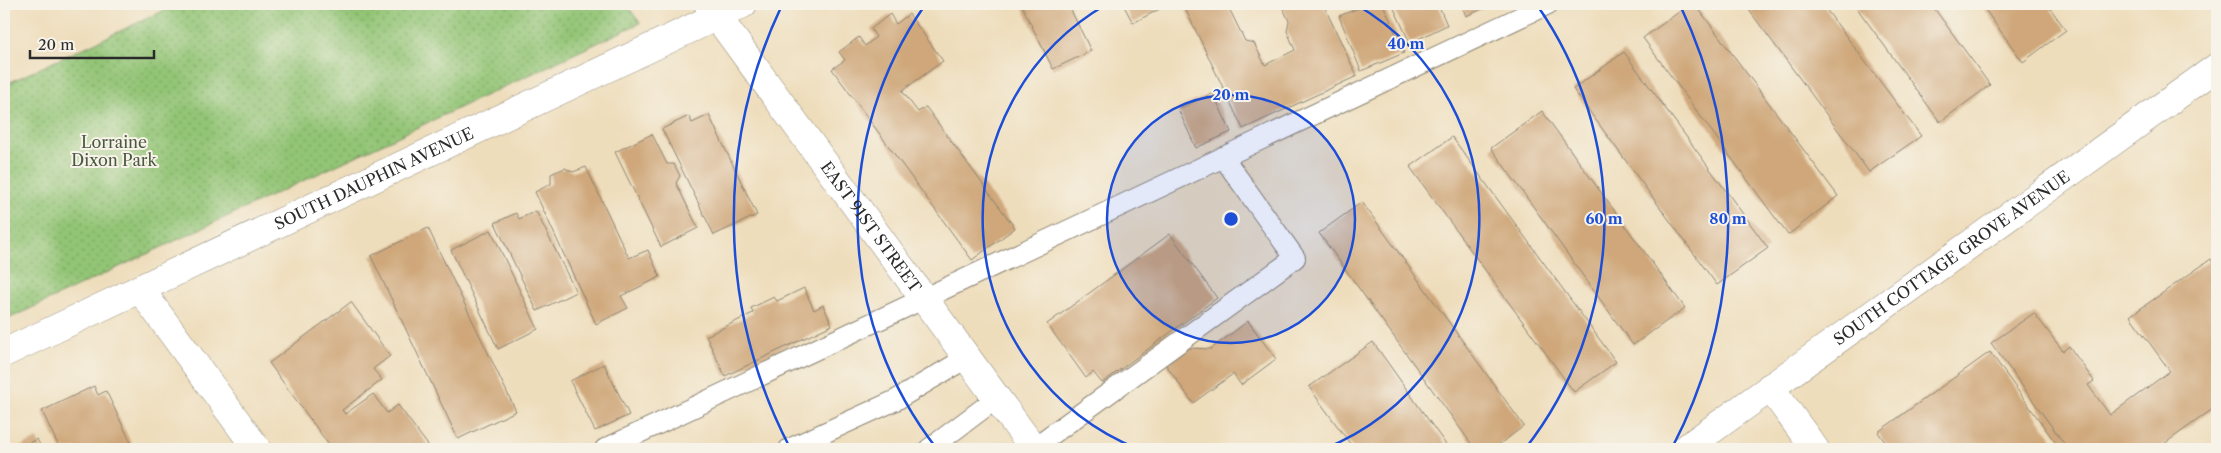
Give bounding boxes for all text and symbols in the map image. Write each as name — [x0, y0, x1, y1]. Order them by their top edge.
scale bar — [30, 28, 154, 60]
text: 40 m — [1387, 34, 1425, 53]
text: 20 m — [38, 35, 74, 54]
text: 20 m — [1212, 85, 1250, 104]
street label: SOUTH DAUPHIN AVENUE — [271, 123, 477, 234]
park label: Lorraine Dixon Park — [71, 132, 158, 170]
street label: EAST 91ST STREET — [817, 157, 926, 296]
street label: SOUTH COTTAGE GROVE AVENUE — [1829, 166, 2074, 349]
text: 60 m — [1585, 209, 1623, 228]
text: 80 m — [1709, 209, 1747, 228]
centre of rings — [1222, 210, 1240, 228]

